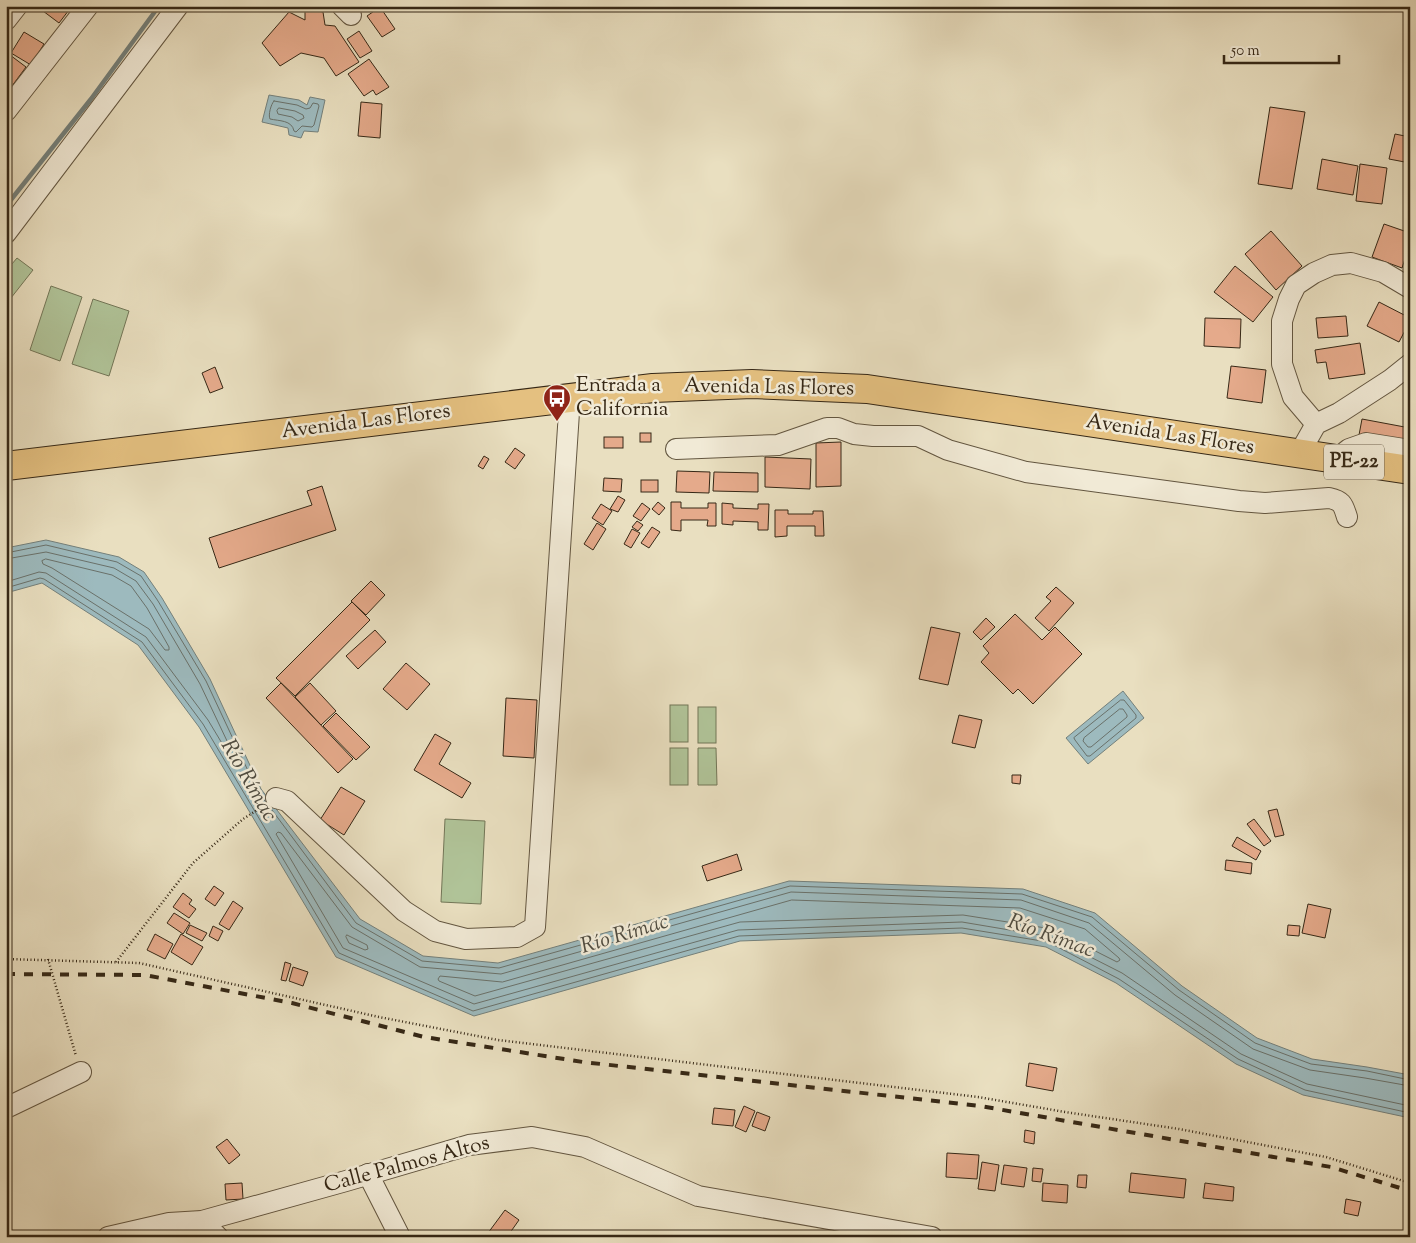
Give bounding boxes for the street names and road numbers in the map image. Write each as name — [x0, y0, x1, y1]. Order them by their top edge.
street label: Avenida Las Flores — [684, 372, 854, 404]
street label: Avenida Las Flores — [280, 397, 452, 447]
street label: Avenida Las Flores — [1084, 407, 1256, 463]
road number: PE-22 — [1324, 444, 1384, 480]
street label: Calle Palmos Altos — [321, 1128, 493, 1202]

